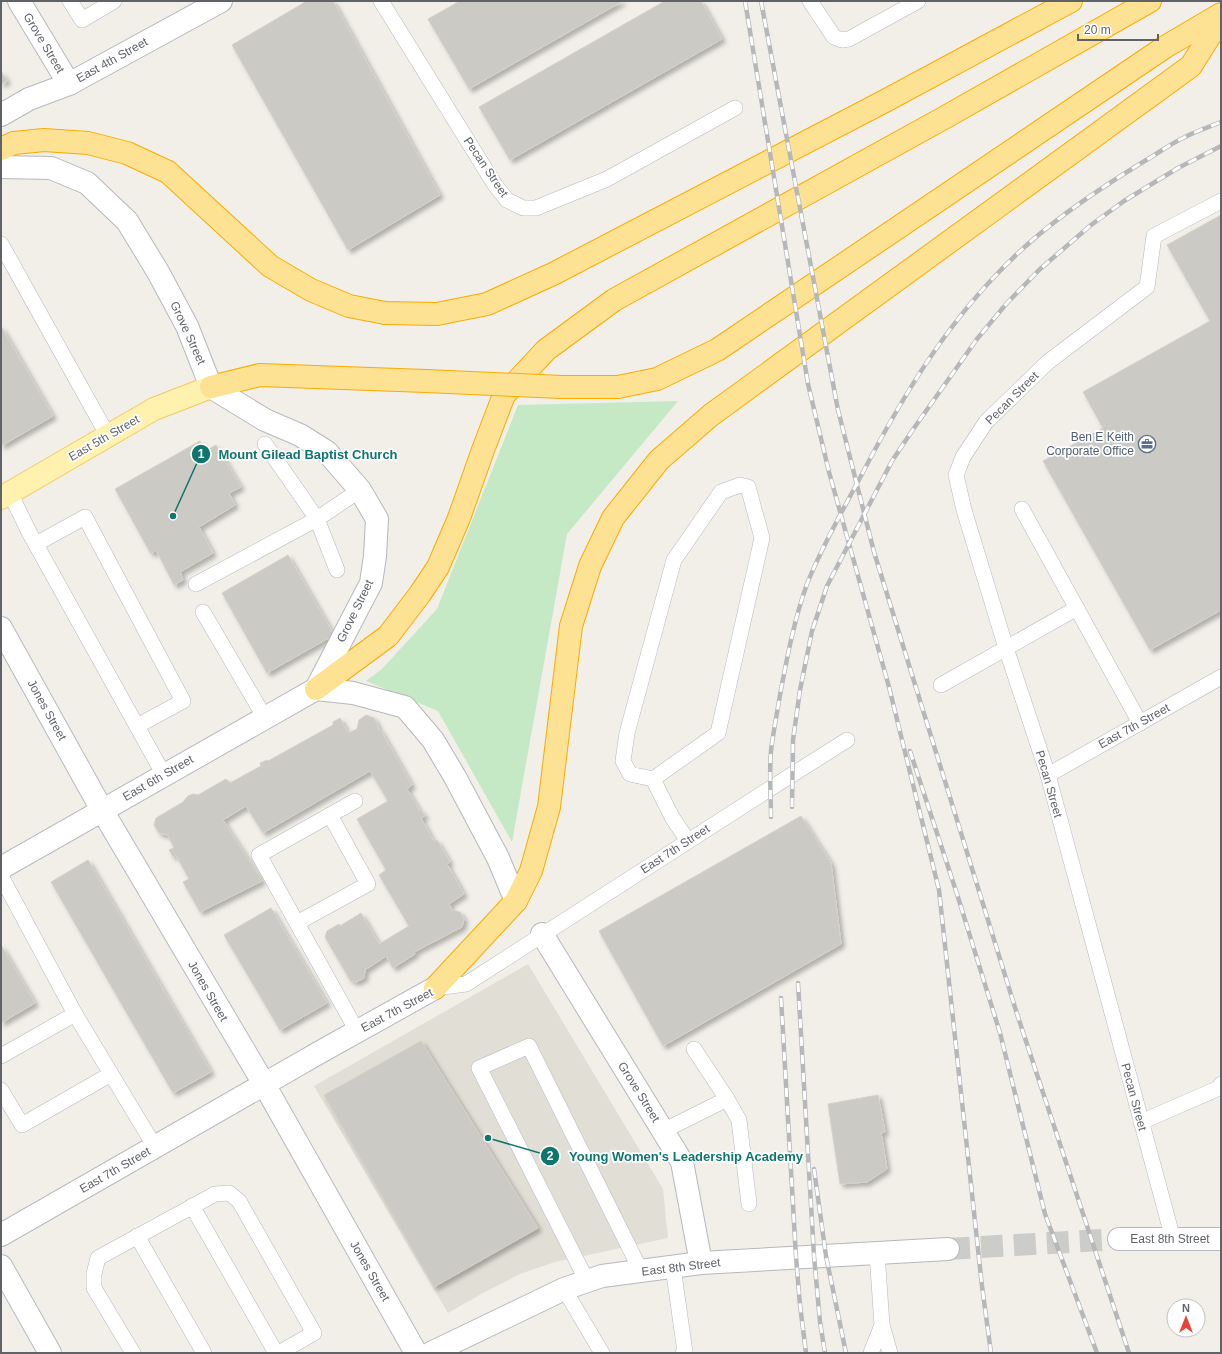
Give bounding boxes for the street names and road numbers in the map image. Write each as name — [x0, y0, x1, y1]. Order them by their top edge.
street label: Grove Street — [20, 10, 68, 76]
street label: East 4th Street — [74, 34, 151, 85]
street label: Pecan Street — [461, 134, 512, 200]
street label: Grove Street — [167, 299, 209, 367]
street label: Pecan Street — [983, 368, 1042, 427]
street label: East 5th Street — [66, 412, 142, 464]
street label: Grove Street — [334, 577, 376, 645]
street label: Jones Street — [25, 677, 70, 743]
street label: East 7th Street — [1096, 700, 1173, 751]
street label: Pecan Street — [1033, 749, 1065, 820]
street label: East 6th Street — [120, 752, 196, 804]
street label: East 7th Street — [638, 821, 713, 876]
street label: Jones Street — [185, 958, 231, 1024]
street label: East 7th Street — [359, 985, 436, 1035]
street label: Grove Street — [615, 1059, 663, 1125]
street label: Pecan Street — [1118, 1062, 1150, 1133]
street label: East 7th Street — [77, 1144, 153, 1196]
street label: East 8th Street — [1130, 1232, 1210, 1246]
street label: Jones Street — [347, 1238, 393, 1304]
street label: East 8th Street — [641, 1255, 722, 1279]

